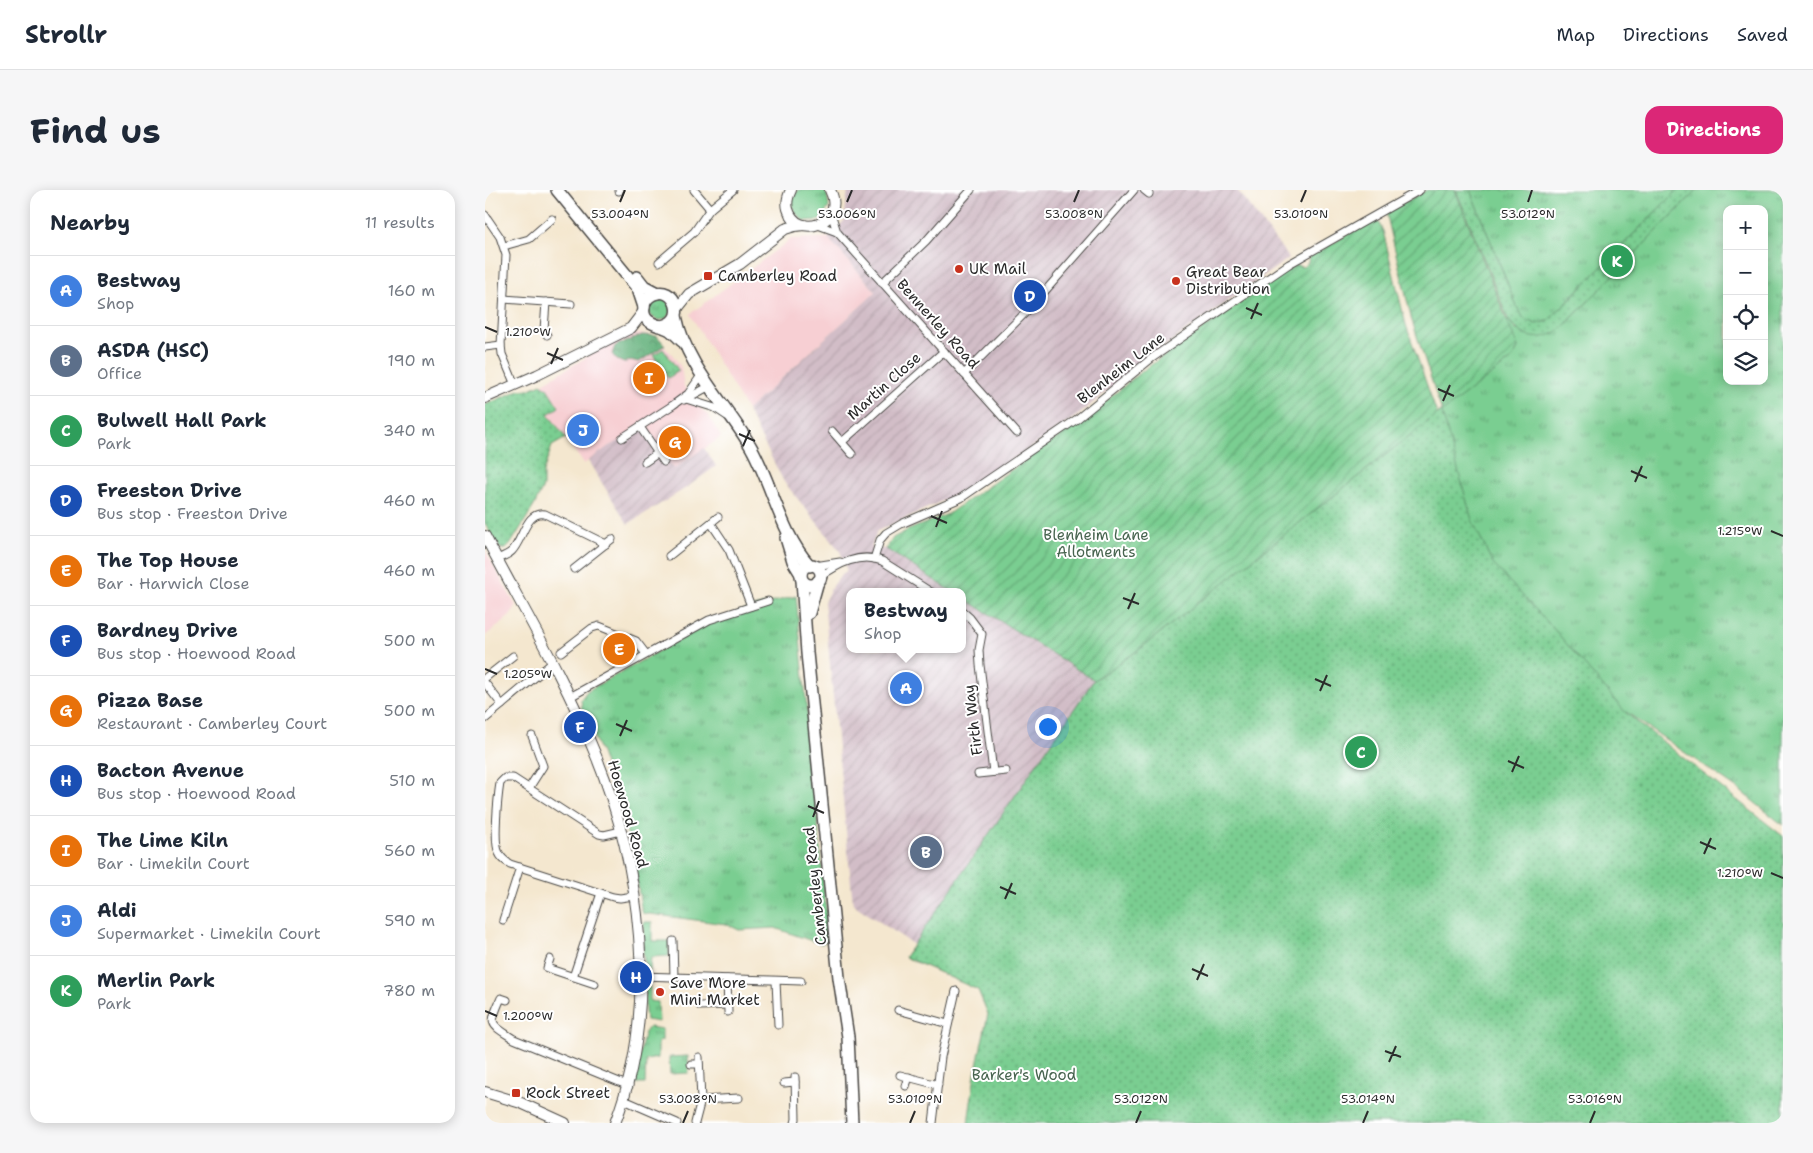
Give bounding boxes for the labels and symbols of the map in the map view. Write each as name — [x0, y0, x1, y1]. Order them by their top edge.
text: 53.004°N — [591, 206, 649, 222]
text: 53.006°N — [818, 206, 876, 222]
text: 53.008°N — [1045, 206, 1103, 222]
text: 53.010°N — [1274, 206, 1328, 222]
text: 53.012°N — [1501, 206, 1555, 222]
pin: K — [1601, 242, 1633, 280]
place label: UK Mail — [969, 259, 1027, 279]
place label: Great Bear Distribution — [1186, 262, 1270, 299]
marker: UK Mail — [953, 263, 965, 275]
place label: Camberley Road — [718, 266, 838, 286]
marker: Camberley Road — [702, 270, 714, 282]
street label: Bennerley Road — [892, 275, 984, 374]
marker: Great Bear Distribution — [1170, 275, 1182, 287]
pin: D — [1014, 277, 1046, 315]
text: 1.210°W — [505, 324, 551, 340]
street label: Blenheim Lane — [1073, 328, 1169, 408]
street label: Martin Close — [843, 348, 925, 424]
pin: I — [633, 359, 665, 397]
pin: J — [567, 411, 599, 449]
pin: G — [659, 423, 691, 461]
text: 1.215°W — [1717, 523, 1763, 539]
park label: Blenheim Lane Allotments — [1043, 525, 1149, 562]
pin: E — [603, 630, 635, 668]
text: 1.205°W — [504, 666, 552, 682]
pin: A — [890, 669, 922, 707]
street label: Firth Way — [959, 683, 987, 757]
pin: F — [564, 708, 596, 746]
your location — [1035, 714, 1061, 740]
pin: C — [1345, 733, 1377, 771]
street label: Hoewood Road — [603, 758, 653, 871]
street label: Camberley Road — [799, 825, 831, 946]
pin: B — [910, 833, 942, 871]
text: 1.210°W — [1717, 865, 1763, 881]
pin: H — [620, 958, 652, 996]
place label: Save More Mini Market — [670, 973, 760, 1010]
marker: Save More Mini Market — [654, 986, 666, 998]
text: 1.200°W — [503, 1008, 553, 1024]
park label: Barker's Wood — [972, 1065, 1077, 1085]
place label: Rock Street — [526, 1083, 610, 1103]
marker: Rock Street — [510, 1087, 522, 1099]
text: 53.008°N — [659, 1091, 717, 1107]
text: 53.010°N — [888, 1091, 942, 1107]
text: 53.012°N — [1114, 1091, 1168, 1107]
text: 53.014°N — [1341, 1091, 1395, 1107]
text: 53.016°N — [1568, 1091, 1622, 1107]

